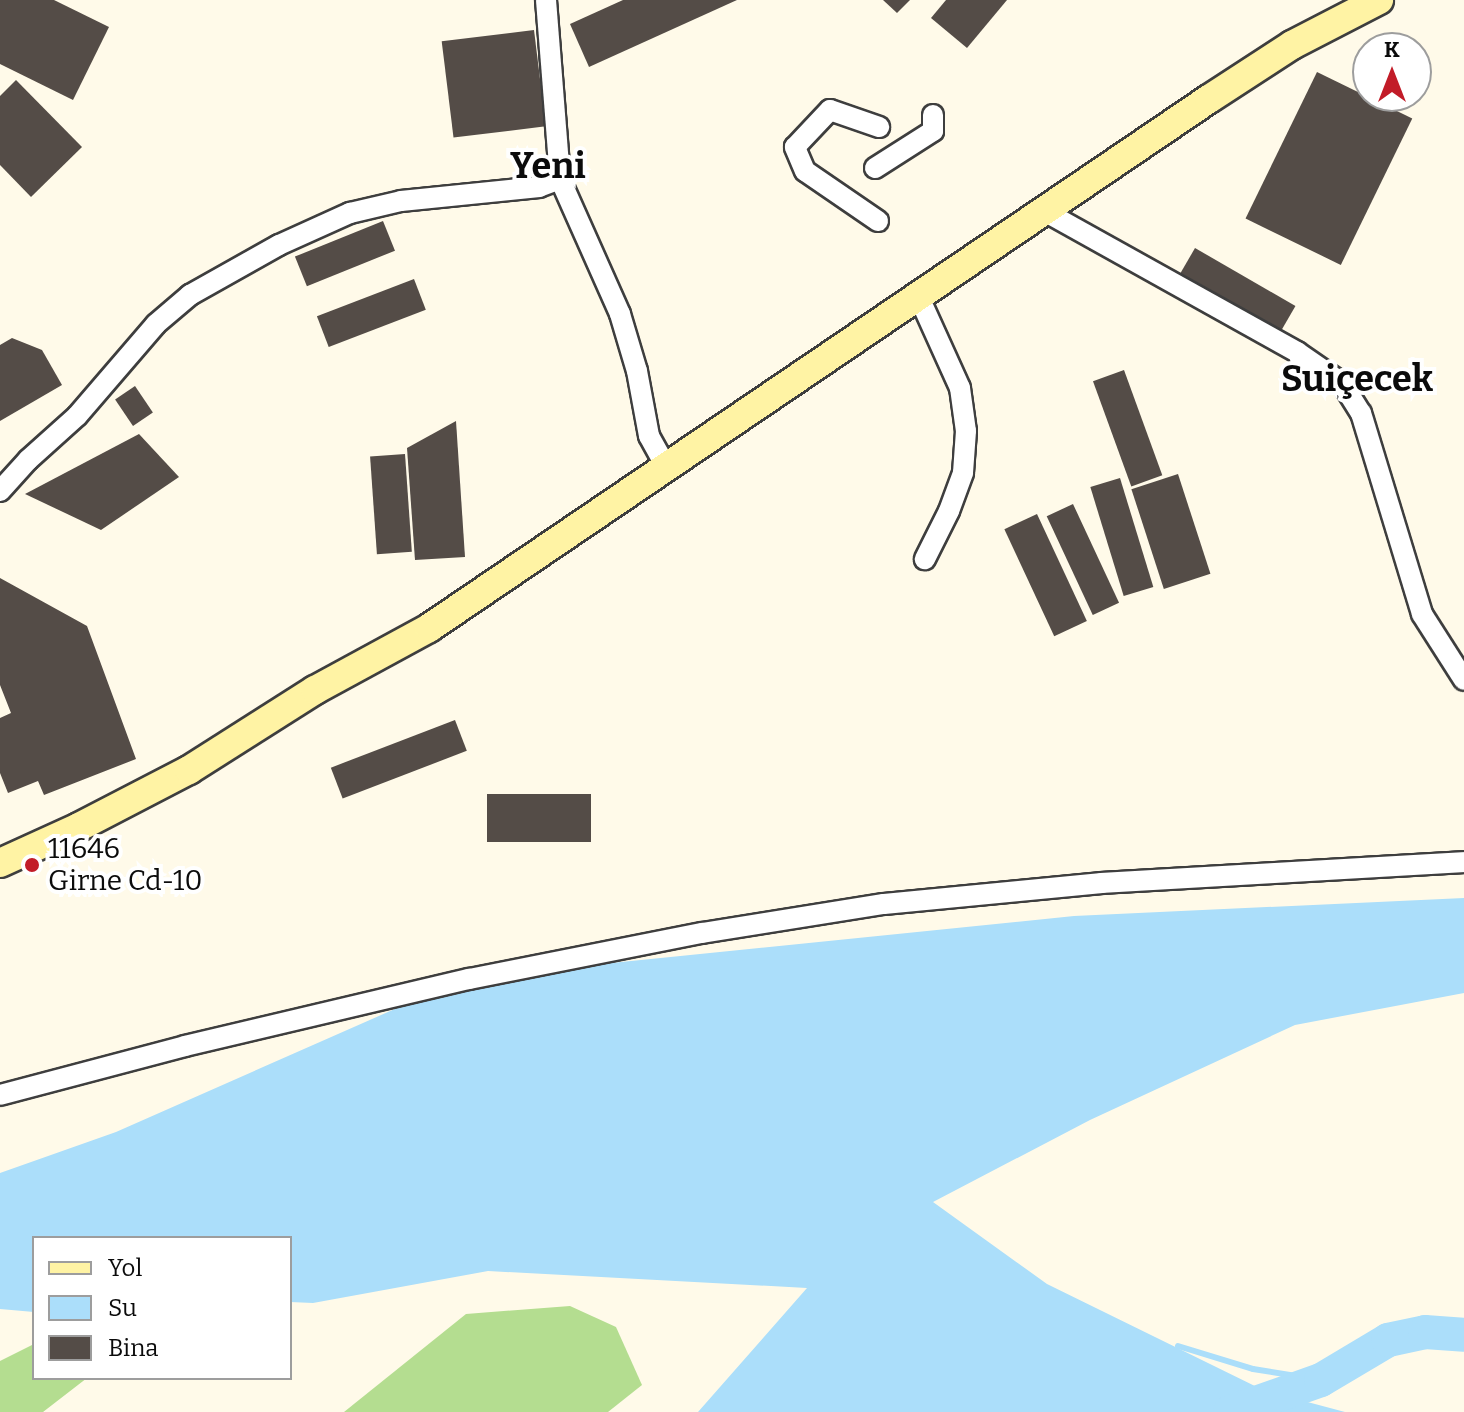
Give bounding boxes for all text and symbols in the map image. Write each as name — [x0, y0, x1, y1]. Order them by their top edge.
north arrow — [1352, 32, 1432, 112]
text: K — [1384, 36, 1400, 63]
district label: Yeni — [510, 145, 586, 189]
district label: Suiçecek — [1281, 358, 1433, 402]
place label: 11646 Girne Cd-10 — [48, 832, 202, 898]
marker: 11646 Girne Cd-10 — [23, 856, 41, 874]
legend — [32, 1236, 292, 1380]
text: Yol — [108, 1254, 142, 1282]
text: Su — [108, 1294, 137, 1322]
text: Bina — [108, 1334, 158, 1362]

